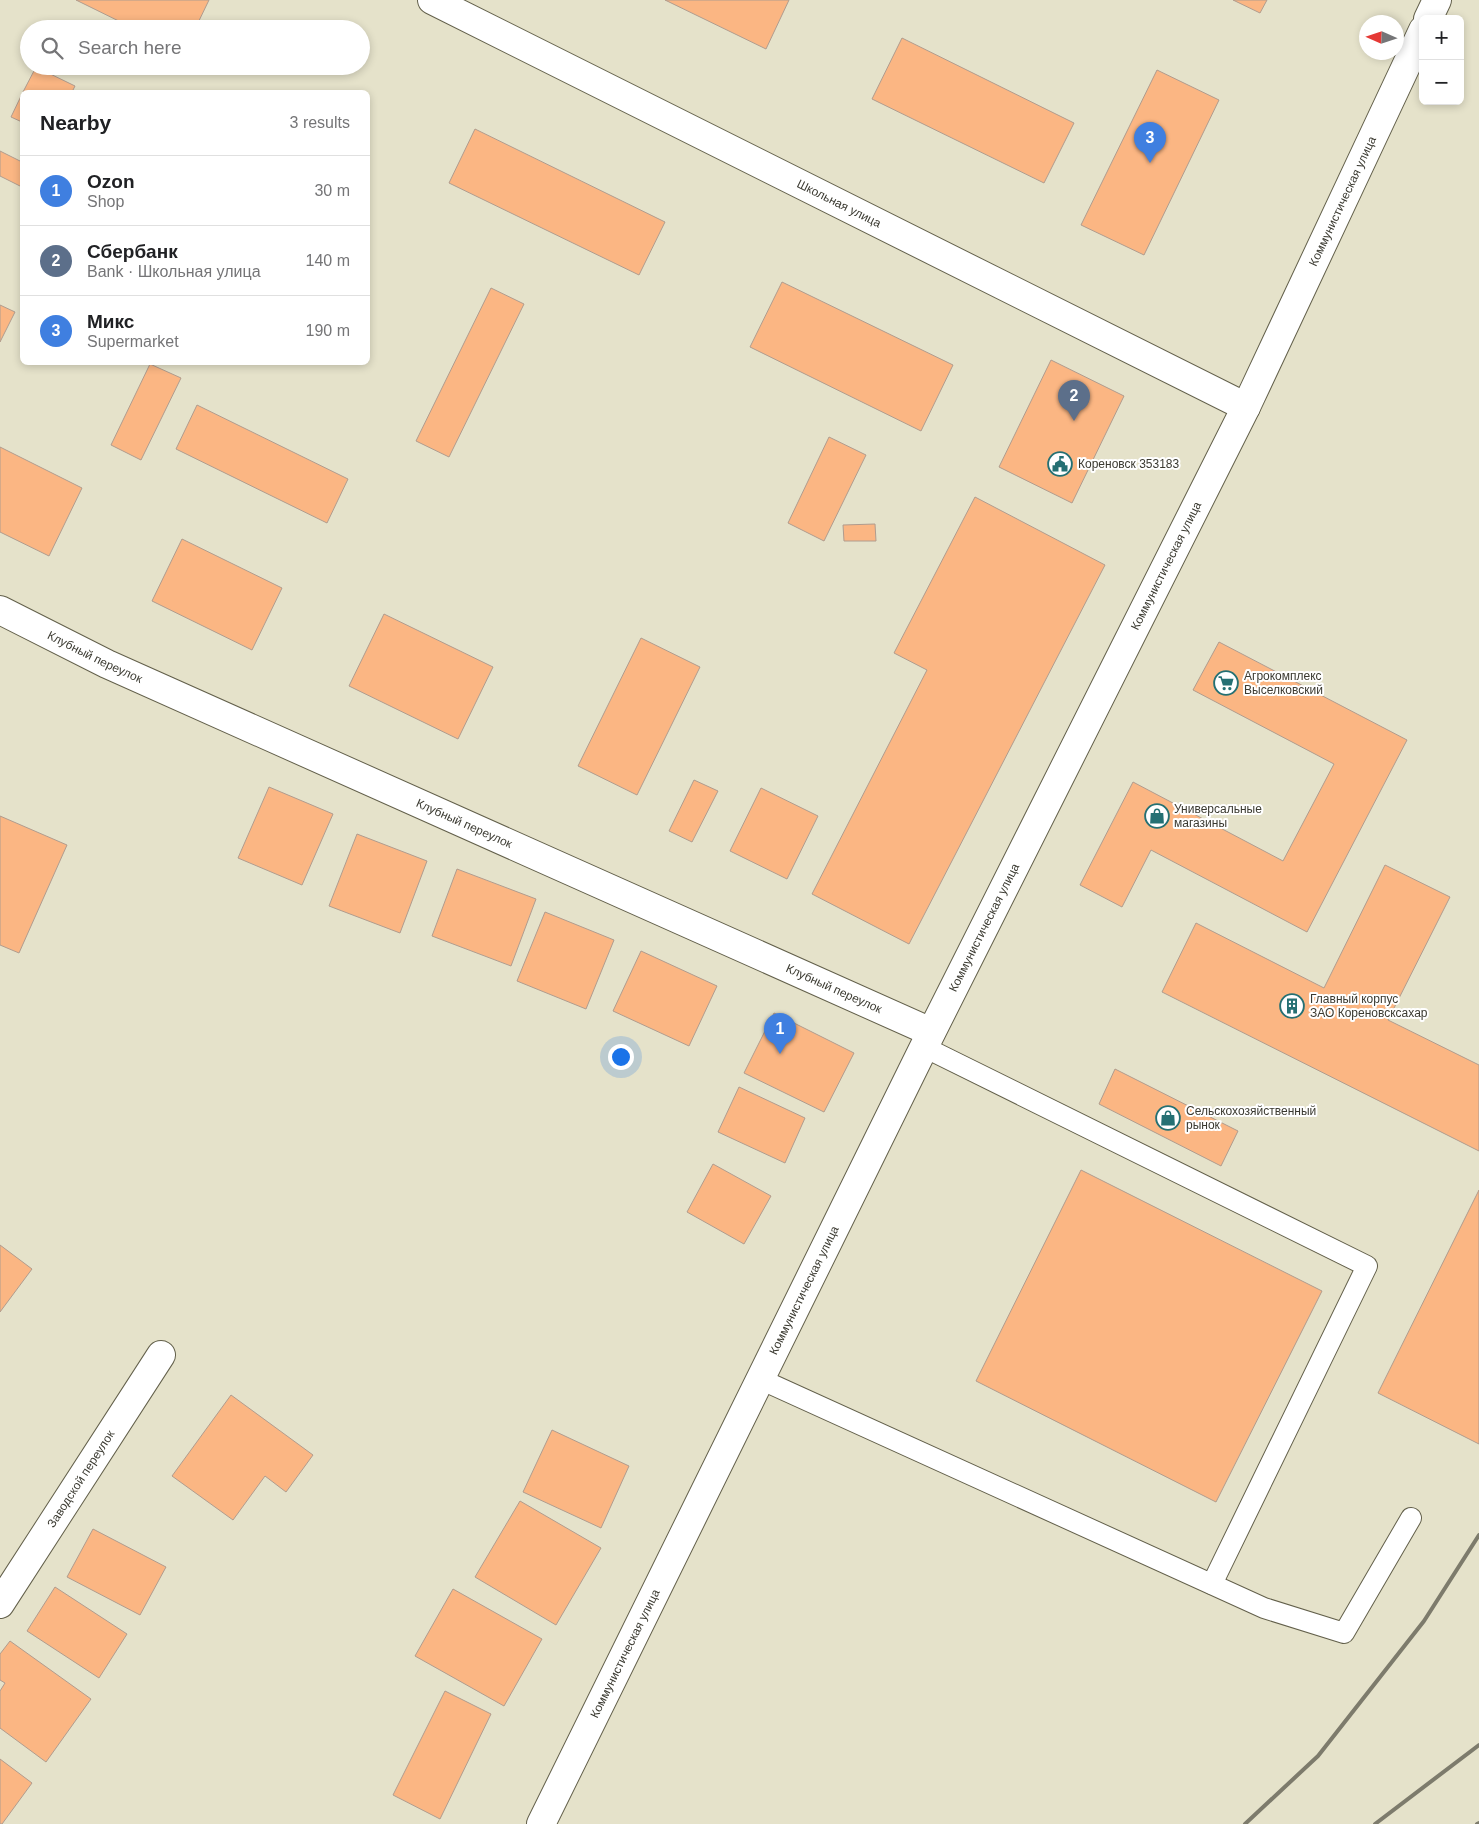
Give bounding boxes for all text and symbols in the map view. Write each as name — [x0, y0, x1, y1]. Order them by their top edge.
north arrow — [1359, 15, 1404, 60]
map controls — [1419, 15, 1464, 105]
button: + — [1419, 15, 1464, 60]
search box — [20, 20, 370, 75]
icon: search — [38, 34, 66, 62]
text: Search here — [78, 37, 182, 58]
button: − — [1419, 60, 1464, 105]
text: Nearby — [40, 111, 111, 134]
text: 3 results — [290, 114, 350, 131]
pin: 3 — [1134, 122, 1166, 163]
street label: Коммунистическая улица — [1306, 134, 1379, 268]
text: Ozon — [87, 171, 135, 192]
street label: Школьная улица — [795, 177, 884, 231]
text: 1 — [52, 182, 60, 199]
text: 30 m — [314, 182, 350, 199]
text: Shop — [87, 193, 124, 210]
text: Сбербанк — [87, 241, 178, 262]
text: 2 — [52, 252, 60, 269]
text: 140 m — [306, 252, 350, 269]
text: Bank · Школьная улица — [87, 263, 261, 280]
text: Микс — [87, 311, 134, 332]
text: 3 — [52, 322, 60, 339]
text: 190 m — [306, 322, 350, 339]
text: Supermarket — [87, 333, 179, 350]
pin: 2 — [1058, 380, 1090, 421]
public building icon: Кореновск 353183 — [1047, 451, 1073, 477]
place label: Кореновск 353183 — [1078, 457, 1180, 471]
street label: Коммунистическая улица — [1128, 499, 1204, 632]
street label: Клубный переулок — [45, 628, 145, 686]
place label: Агрокомплекс Выселковский — [1244, 669, 1323, 697]
supermarket icon: Агрокомплекс Выселковский — [1213, 670, 1239, 696]
street label: Клубный переулок — [414, 796, 515, 851]
place label: Универсальные магазины — [1174, 802, 1262, 830]
shop icon: Универсальные магазины — [1144, 803, 1170, 829]
street label: Коммунистическая улица — [946, 861, 1022, 994]
street label: Клубный переулок — [784, 961, 885, 1016]
place label: Главный корпус ЗАО Кореновсксахар — [1310, 992, 1428, 1020]
building icon: Главный корпус ЗАО Кореновсксахар — [1279, 993, 1305, 1019]
pin: 1 — [764, 1013, 796, 1054]
your location — [608, 1044, 634, 1070]
place label: Сельскохозяйственный рынок — [1186, 1104, 1316, 1132]
shop icon: Сельскохозяйственный рынок — [1155, 1105, 1181, 1131]
street label: Коммунистическая улица — [766, 1223, 842, 1357]
street label: Заводской переулок — [44, 1427, 118, 1530]
street label: Коммунистическая улица — [587, 1587, 663, 1720]

